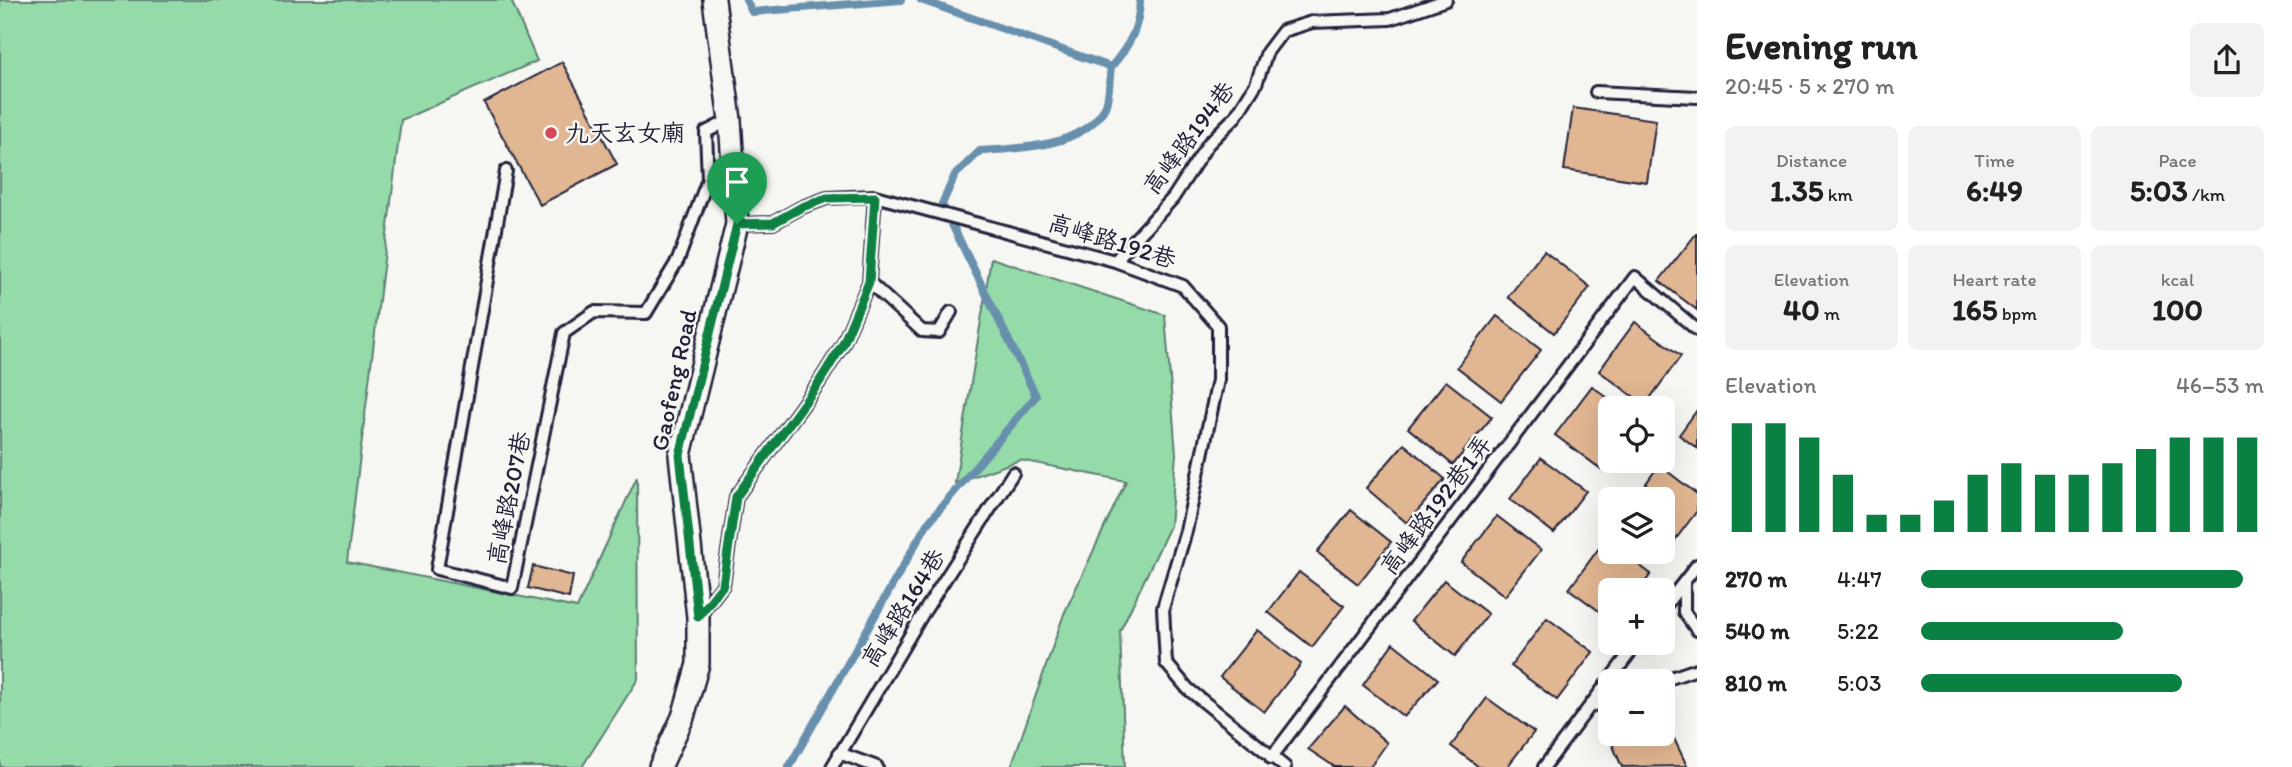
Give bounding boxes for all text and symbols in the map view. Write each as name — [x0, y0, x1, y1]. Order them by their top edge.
text: Evening run — [1725, 23, 1918, 69]
button: share — [2190, 23, 2264, 97]
text: 20:45 · 5 × 270 m — [1725, 72, 1895, 100]
street label: 高峰路194巷 — [1137, 75, 1241, 200]
place label: 九天玄女廟 — [565, 118, 685, 147]
marker: 九天玄女廟 — [543, 125, 559, 141]
text: Distance — [1776, 149, 1847, 172]
text: Time — [1974, 149, 2015, 172]
text: Pace — [2158, 149, 2197, 172]
pin — [707, 152, 767, 224]
icon: arrive — [718, 163, 756, 201]
text: 1.35 — [1770, 172, 1824, 209]
text: 6:49 — [1966, 172, 2023, 209]
text: 5:03 — [2130, 172, 2188, 209]
text: km — [1824, 183, 1853, 206]
text: /km — [2188, 183, 2225, 206]
street label: 高峰路192巷 — [1045, 207, 1180, 274]
text: Elevation — [1774, 268, 1849, 291]
text: Heart rate — [1952, 268, 2037, 291]
text: kcal — [2161, 268, 2194, 291]
text: 40 — [1783, 291, 1820, 328]
text: 165 — [1952, 291, 1998, 328]
text: 100 — [2152, 291, 2203, 328]
text: m — [1820, 302, 1840, 325]
text: bpm — [1998, 302, 2037, 325]
street label: Gaofeng Road — [644, 306, 703, 453]
text: Elevation — [1725, 371, 1816, 399]
text: 46–53 m — [2176, 371, 2264, 399]
map controls — [1598, 396, 1675, 746]
button: locate — [1598, 396, 1675, 473]
street label: 高峰路207巷 — [481, 429, 536, 567]
street label: 高峰路192巷1弄 — [1374, 429, 1498, 580]
button: layers — [1598, 487, 1675, 564]
street label: 高峰路164巷 — [855, 543, 950, 672]
text: 270 m — [1725, 565, 1787, 593]
text: 4:47 — [1837, 565, 1882, 593]
button: + — [1598, 578, 1675, 655]
text: 540 m — [1725, 617, 1790, 645]
text: 5:22 — [1837, 617, 1879, 645]
button: − — [1598, 669, 1675, 746]
text: 810 m — [1725, 669, 1787, 697]
text: 5:03 — [1837, 669, 1881, 697]

